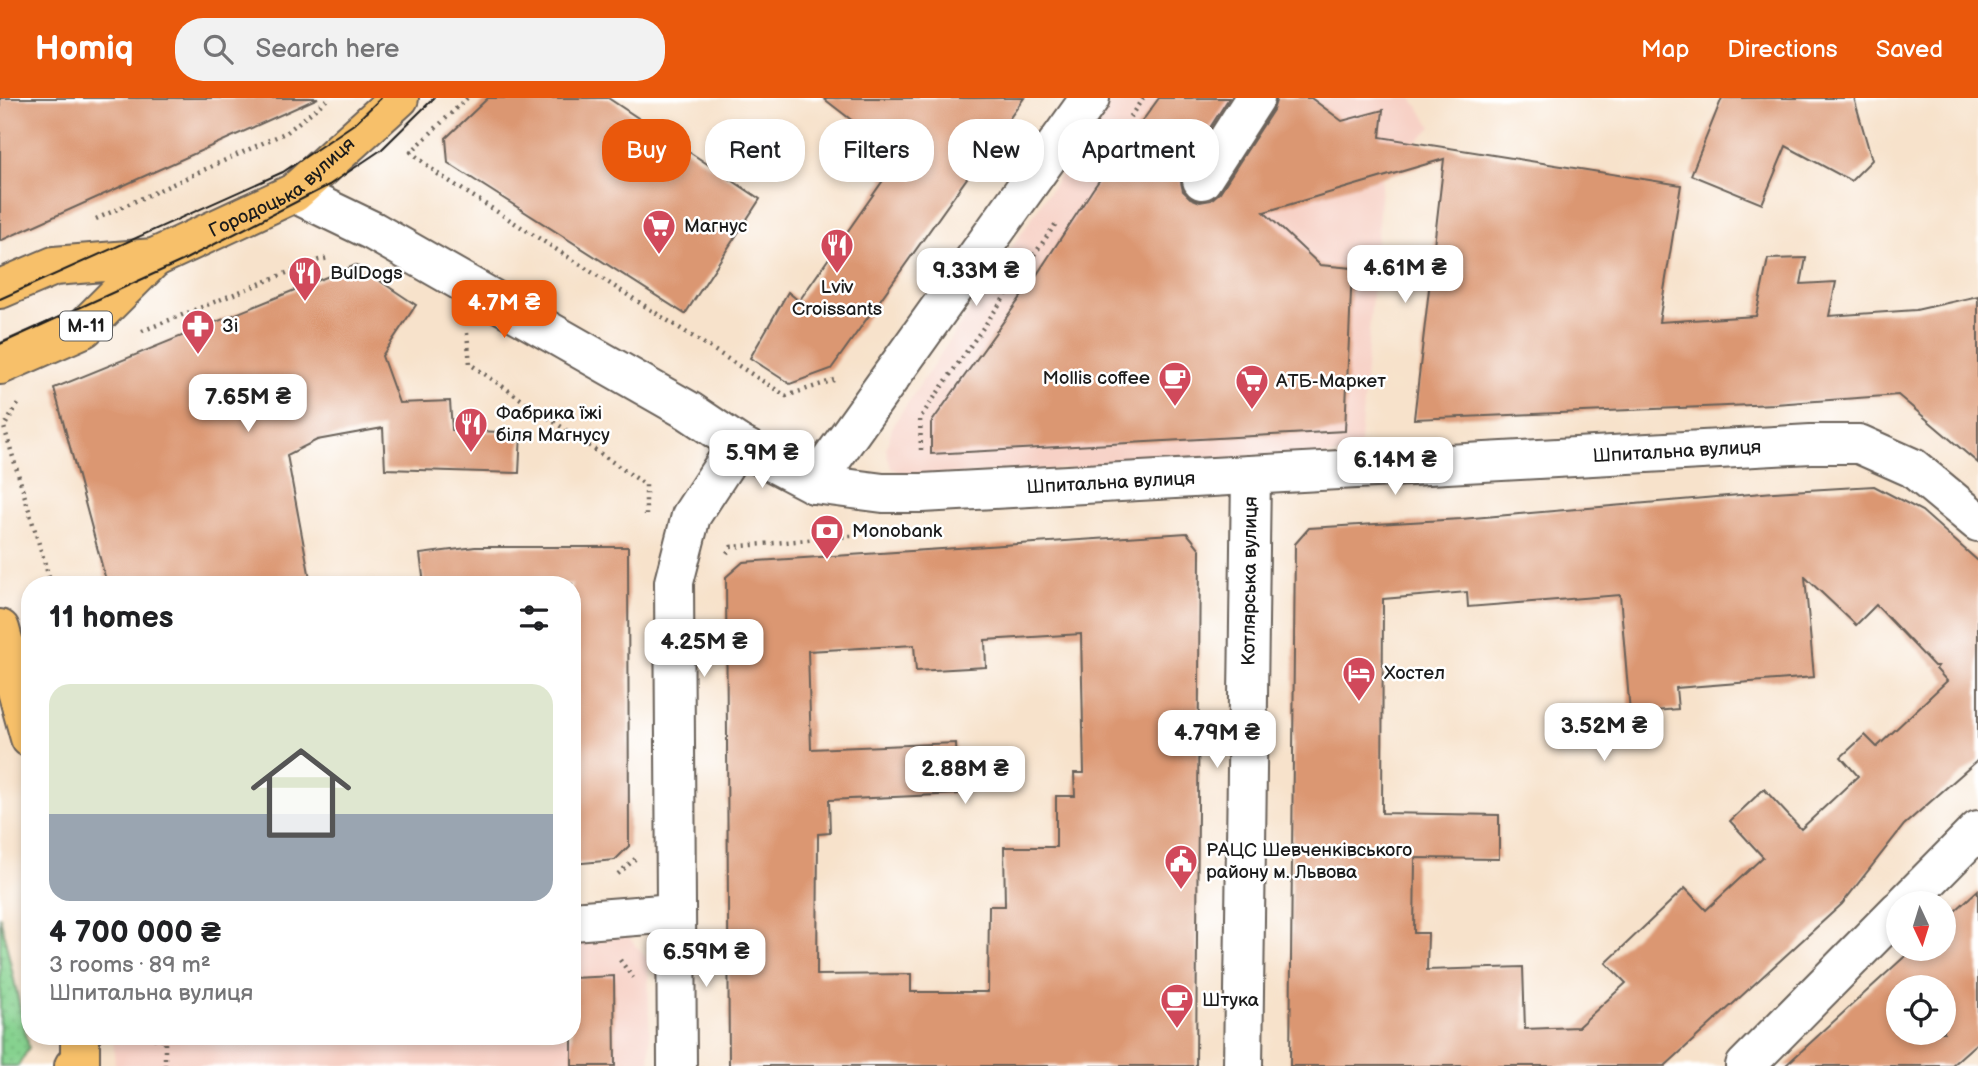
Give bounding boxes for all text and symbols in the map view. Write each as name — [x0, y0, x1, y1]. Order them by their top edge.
search box — [175, 18, 665, 81]
text: Homiq — [35, 29, 133, 69]
icon: search — [199, 30, 237, 68]
text: Search here — [255, 34, 400, 65]
text: Map — [1641, 35, 1689, 64]
text: Directions — [1727, 35, 1838, 64]
text: Saved — [1876, 35, 1943, 64]
chip: Buy — [602, 119, 691, 182]
chip: Rent — [705, 119, 805, 182]
chip: Filters — [819, 119, 934, 182]
chip: New — [948, 119, 1044, 182]
chip: Apartment — [1058, 119, 1219, 182]
street label: Городоцька вулиця — [205, 132, 360, 242]
supermarket icon: Магнус — [640, 207, 678, 256]
place label: Магнус — [684, 215, 748, 238]
restaurant icon: Lviv Croissants — [818, 226, 856, 275]
pin: 4.61M ₴ — [1340, 246, 1470, 305]
pin: 9.33M ₴ — [911, 248, 1041, 308]
restaurant icon: BulDogs — [286, 254, 324, 303]
text: 4.61M ₴ — [1363, 254, 1447, 282]
text: 9.33M ₴ — [933, 257, 1019, 285]
place label: BulDogs — [330, 262, 403, 285]
place label: Lviv Croissants — [792, 276, 882, 321]
pin: 4.7M ₴ — [447, 280, 561, 340]
text: 4.7M ₴ — [468, 289, 540, 317]
pharmacy icon: 3і — [179, 307, 217, 356]
road number: М-11 — [60, 311, 112, 340]
place label: 3і — [222, 315, 238, 338]
cafe icon: Mollis coffee — [1156, 359, 1194, 408]
supermarket icon: АТБ-Маркет — [1233, 362, 1271, 411]
place label: Mollis coffee — [1042, 367, 1150, 390]
place label: АТБ-Маркет — [1275, 370, 1386, 393]
pin: 7.65M ₴ — [183, 374, 313, 434]
text: 7.65M ₴ — [205, 383, 291, 411]
place label: Фабрика їжі біля Магнусу — [496, 402, 610, 447]
restaurant icon: Фабрика їжі біля Магнусу — [452, 405, 490, 454]
pin: 5.9M ₴ — [705, 430, 819, 490]
street label: Шпитальна вулиця — [1592, 435, 1762, 468]
pin: 6.14M ₴ — [1330, 438, 1460, 497]
text: 5.9M ₴ — [725, 439, 799, 467]
text: 6.14M ₴ — [1353, 446, 1437, 474]
street label: Шпитальна вулиця — [1026, 466, 1196, 499]
street label: Котлярська вулиця — [1237, 496, 1262, 666]
bank icon: Monobank — [808, 512, 846, 561]
place label: Monobank — [852, 520, 943, 543]
icon: filters — [515, 599, 553, 637]
text: 11 homes — [49, 600, 173, 636]
pin: 4.25M ₴ — [639, 620, 769, 679]
text: 4.25M ₴ — [660, 628, 748, 656]
hotel icon: Хостел — [1340, 654, 1378, 703]
place label: Хостел — [1384, 662, 1445, 685]
pin: 3.52M ₴ — [1539, 704, 1669, 763]
pin: 4.79M ₴ — [1152, 710, 1282, 770]
text: 3.52M ₴ — [1561, 712, 1647, 740]
text: 4.79M ₴ — [1174, 719, 1260, 747]
icon: home — [238, 730, 364, 856]
pin: 2.88M ₴ — [900, 746, 1030, 806]
text: 2.88M ₴ — [921, 755, 1009, 783]
place label: РАЦС Шевченківського району м. Львова — [1206, 839, 1412, 884]
public building icon: РАЦС Шевченківського району м. Львова — [1162, 842, 1200, 891]
north arrow — [1886, 891, 1956, 961]
map controls — [1886, 891, 1956, 1045]
text: 4 700 000 ₴ — [49, 915, 221, 951]
pin: 6.59M ₴ — [641, 930, 771, 989]
text: 6.59M ₴ — [662, 938, 750, 966]
text: 3 rooms · 89 m² — [49, 951, 211, 979]
button: locate — [1886, 975, 1956, 1045]
text: Шпитальна вулиця — [49, 979, 253, 1007]
cafe icon: Штука — [1158, 981, 1196, 1030]
place label: Штука — [1202, 989, 1259, 1012]

